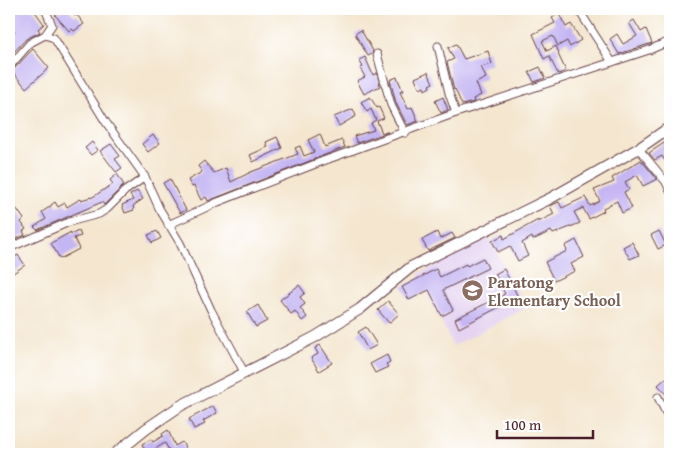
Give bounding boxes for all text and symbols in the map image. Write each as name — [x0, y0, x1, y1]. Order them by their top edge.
place label: Paratong Elementary School — [488, 270, 621, 312]
school or university icon: Paratong Elementary School — [460, 279, 484, 303]
scale bar — [497, 408, 593, 440]
text: 100 m — [504, 414, 542, 435]

